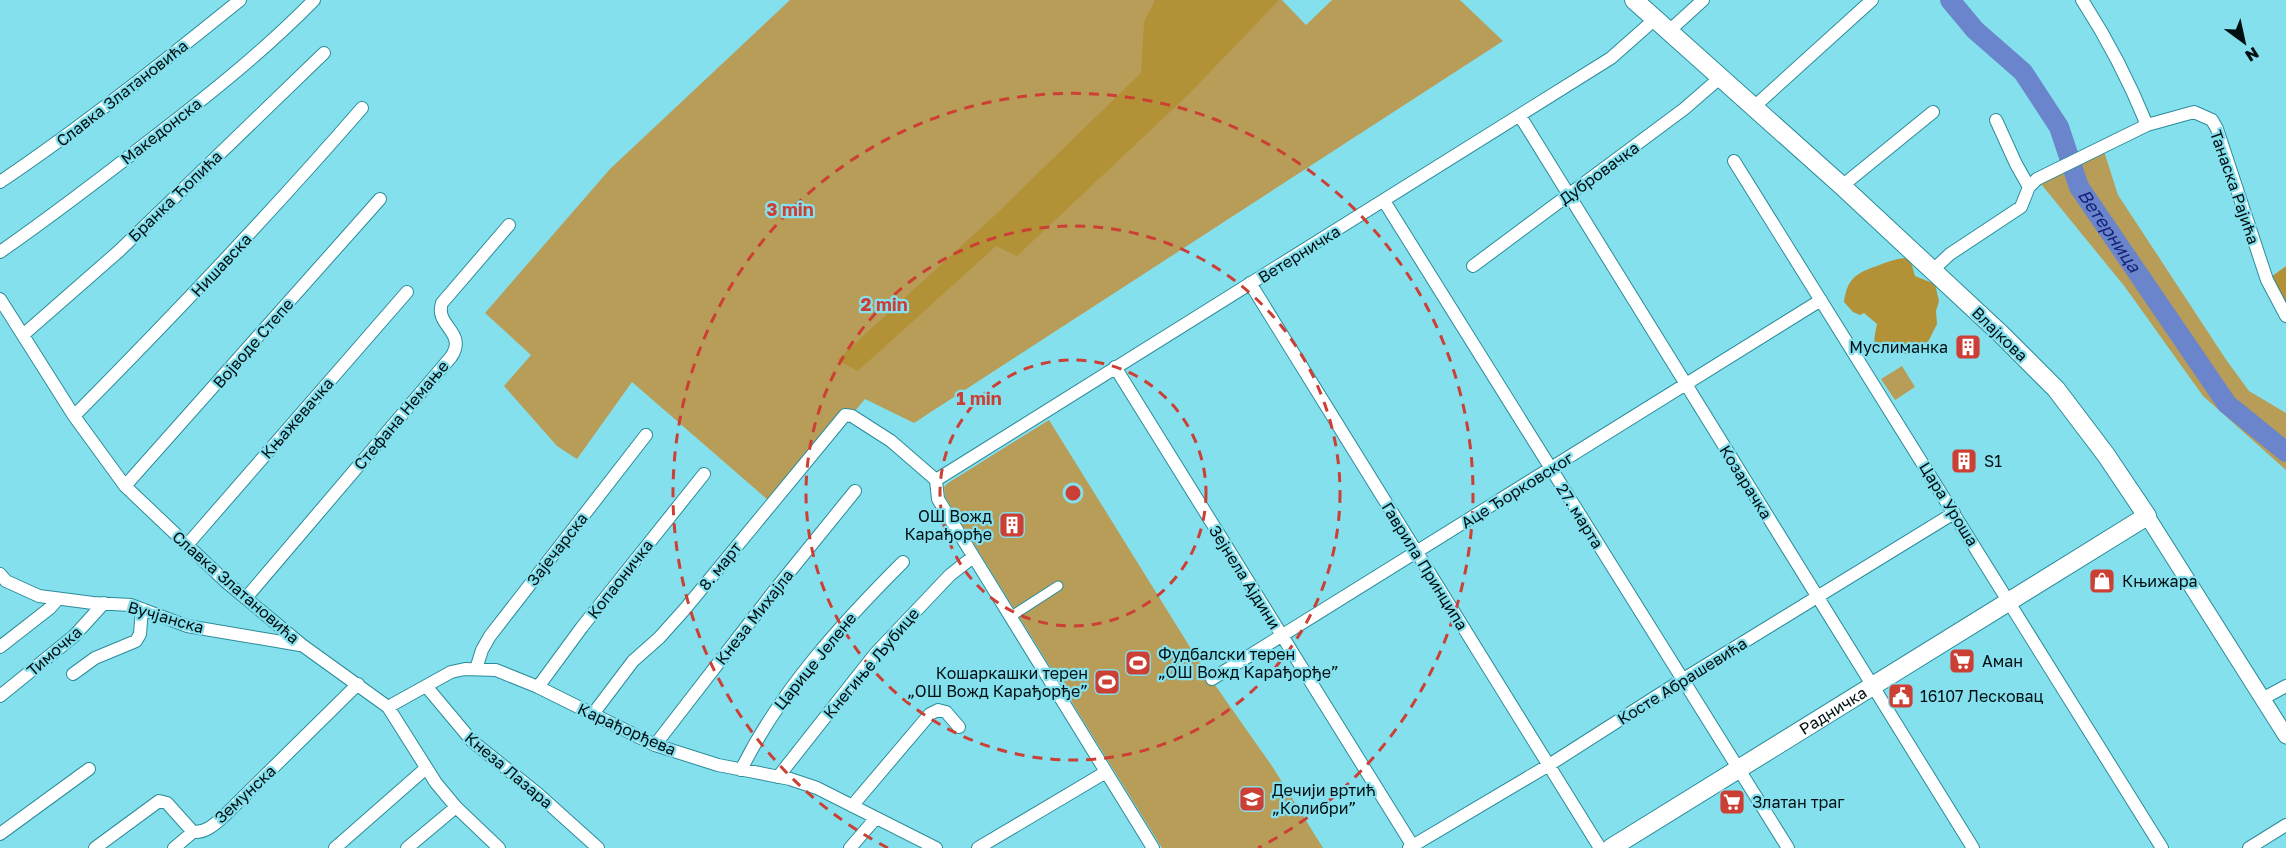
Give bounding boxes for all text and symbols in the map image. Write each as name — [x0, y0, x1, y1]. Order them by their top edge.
north arrow — [2214, 12, 2274, 72]
street label: Славка Златановића — [52, 35, 192, 151]
text: N — [2242, 43, 2263, 66]
street label: Македонска — [117, 93, 205, 169]
street label: Танаска Рајића — [2206, 127, 2264, 247]
street label: Дубровачка — [1555, 137, 1643, 209]
street label: Бранка Ћопића — [124, 146, 226, 246]
water label: Ветерница — [2074, 185, 2146, 277]
text: 3 min — [766, 198, 814, 220]
street label: Ветерничка — [1254, 221, 1344, 287]
street label: Нишавска — [186, 229, 256, 301]
text: 2 min — [860, 293, 908, 315]
street label: Војводе Степе — [208, 294, 298, 392]
street label: Влајкова — [1968, 303, 2032, 365]
building icon: Муслиманка — [1953, 332, 1983, 362]
place label: Муслиманка — [1849, 337, 1948, 357]
street label: Стефана Немање — [349, 356, 453, 474]
street label: Књажевачка — [256, 373, 338, 463]
text: 1 min — [956, 387, 1002, 409]
street label: Козарачка — [1715, 441, 1777, 523]
building icon: S1 — [1949, 446, 1979, 476]
street label: Аце Ђорковског — [1457, 447, 1577, 533]
place label: S1 — [1984, 451, 2002, 471]
street label: Цара Уроша — [1915, 458, 1983, 550]
street label: 27. марта — [1552, 480, 1608, 552]
centre of rings — [1063, 483, 1083, 503]
street label: Гаврила Принципа — [1378, 498, 1472, 634]
place label: ОШ Вожд Карађорђе — [904, 506, 992, 544]
street label: Зајечарска — [522, 508, 592, 590]
building icon: ОШ Вожд Карађорђе — [997, 510, 1027, 540]
street label: Зејнела Ајдини — [1205, 521, 1285, 633]
street label: Славка Златановића — [168, 526, 304, 648]
street label: Копаоничка — [583, 535, 657, 623]
street label: 8. март — [694, 538, 746, 594]
street label: Кнеза Михајла — [711, 565, 797, 669]
shop icon: Књижара — [2087, 566, 2117, 596]
place label: Књижара — [2122, 571, 2198, 591]
street label: Вучјанска — [126, 597, 206, 637]
street label: Кнегиње Љубице — [819, 604, 923, 722]
street label: Царице Јелене — [770, 608, 860, 714]
street label: Тимочка — [22, 622, 86, 680]
street label: Косте Абрашевића — [1613, 633, 1751, 729]
place label: Фудбалски терен „ОШ Вожд Карађорђе” — [1158, 644, 1339, 682]
supermarket icon: Аман — [1947, 646, 1977, 676]
sports icon: Фудбалски терен „ОШ Вожд Карађорђе” — [1123, 648, 1153, 678]
place label: Аман — [1982, 651, 2023, 671]
place label: Кошаркашки терен „ОШ Вожд Карађорђе” — [907, 663, 1088, 701]
sports icon: Кошаркашки терен „ОШ Вожд Карађорђе” — [1092, 667, 1122, 697]
public building icon: 16107 Лесковац — [1886, 681, 1916, 711]
street label: Радничка — [1795, 682, 1870, 739]
place label: 16107 Лесковац — [1920, 686, 2044, 706]
street label: Карађорђева — [575, 698, 679, 760]
street label: Кнеза Лазара — [461, 727, 557, 813]
street label: Земунска — [210, 761, 280, 827]
place label: Дечији вртић „Колибри” — [1272, 780, 1376, 818]
school or university icon: Дечији вртић „Колибри” — [1237, 784, 1267, 814]
supermarket icon: Златан траг — [1717, 787, 1747, 817]
place label: Златан траг — [1752, 792, 1845, 812]

